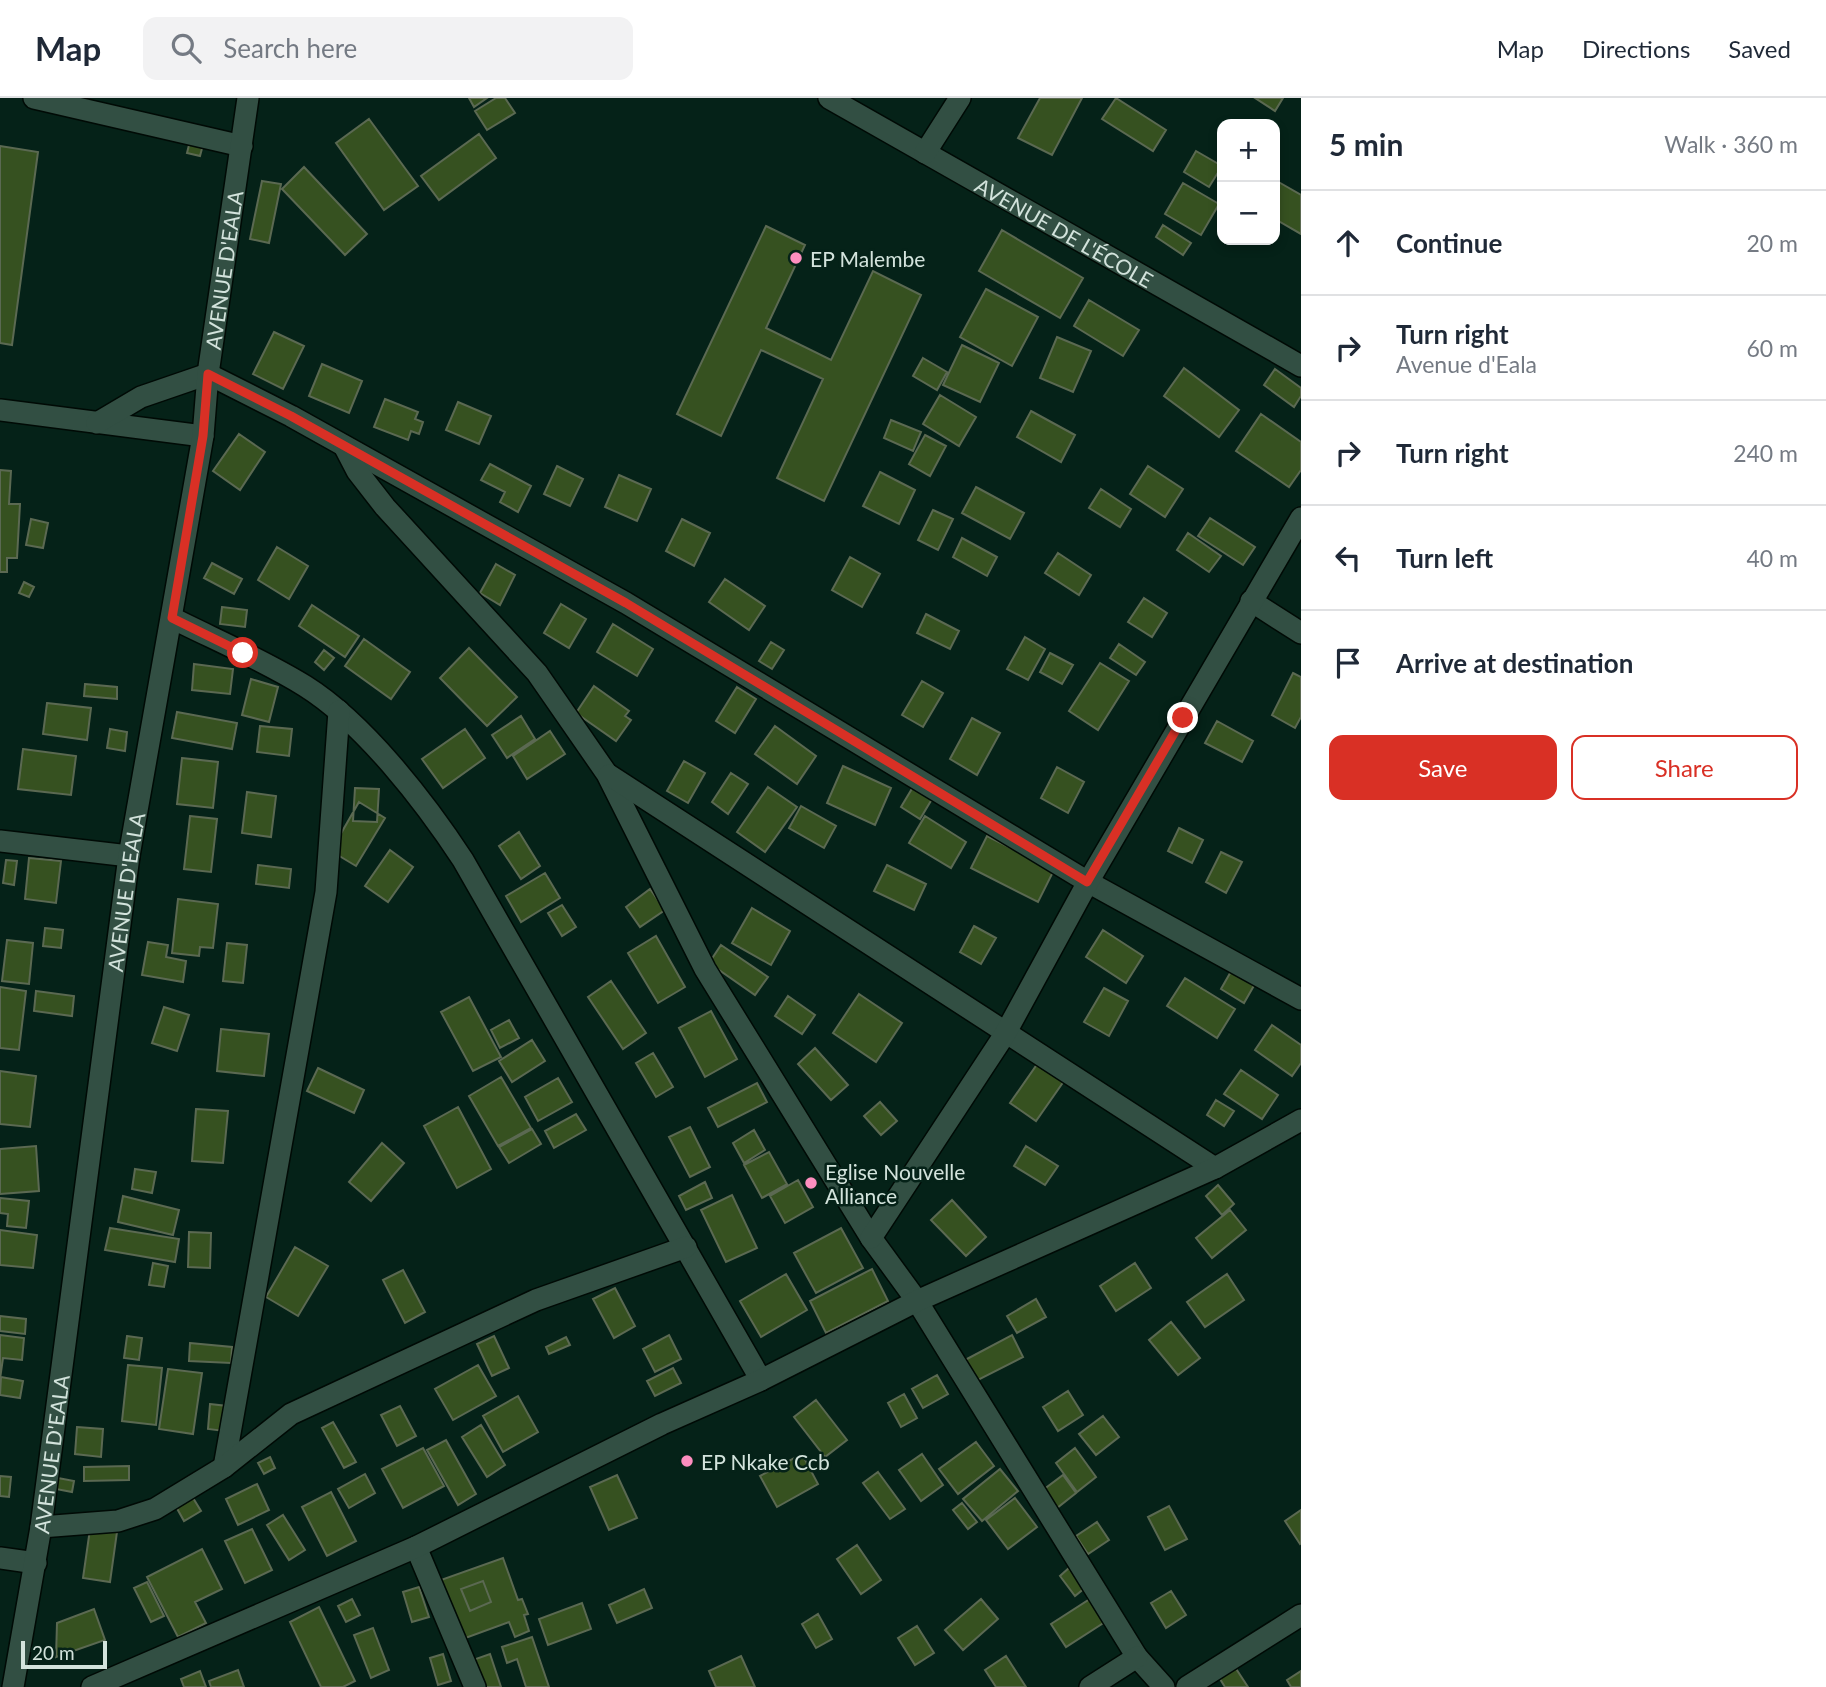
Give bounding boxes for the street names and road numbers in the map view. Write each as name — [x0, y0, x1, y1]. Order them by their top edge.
street label: AVENUE DE L'ÉCOLE — [971, 171, 1158, 292]
street label: AVENUE D'EALA — [199, 188, 247, 351]
street label: AVENUE D'EALA — [101, 810, 149, 973]
street label: AVENUE D'EALA — [28, 1372, 73, 1535]

